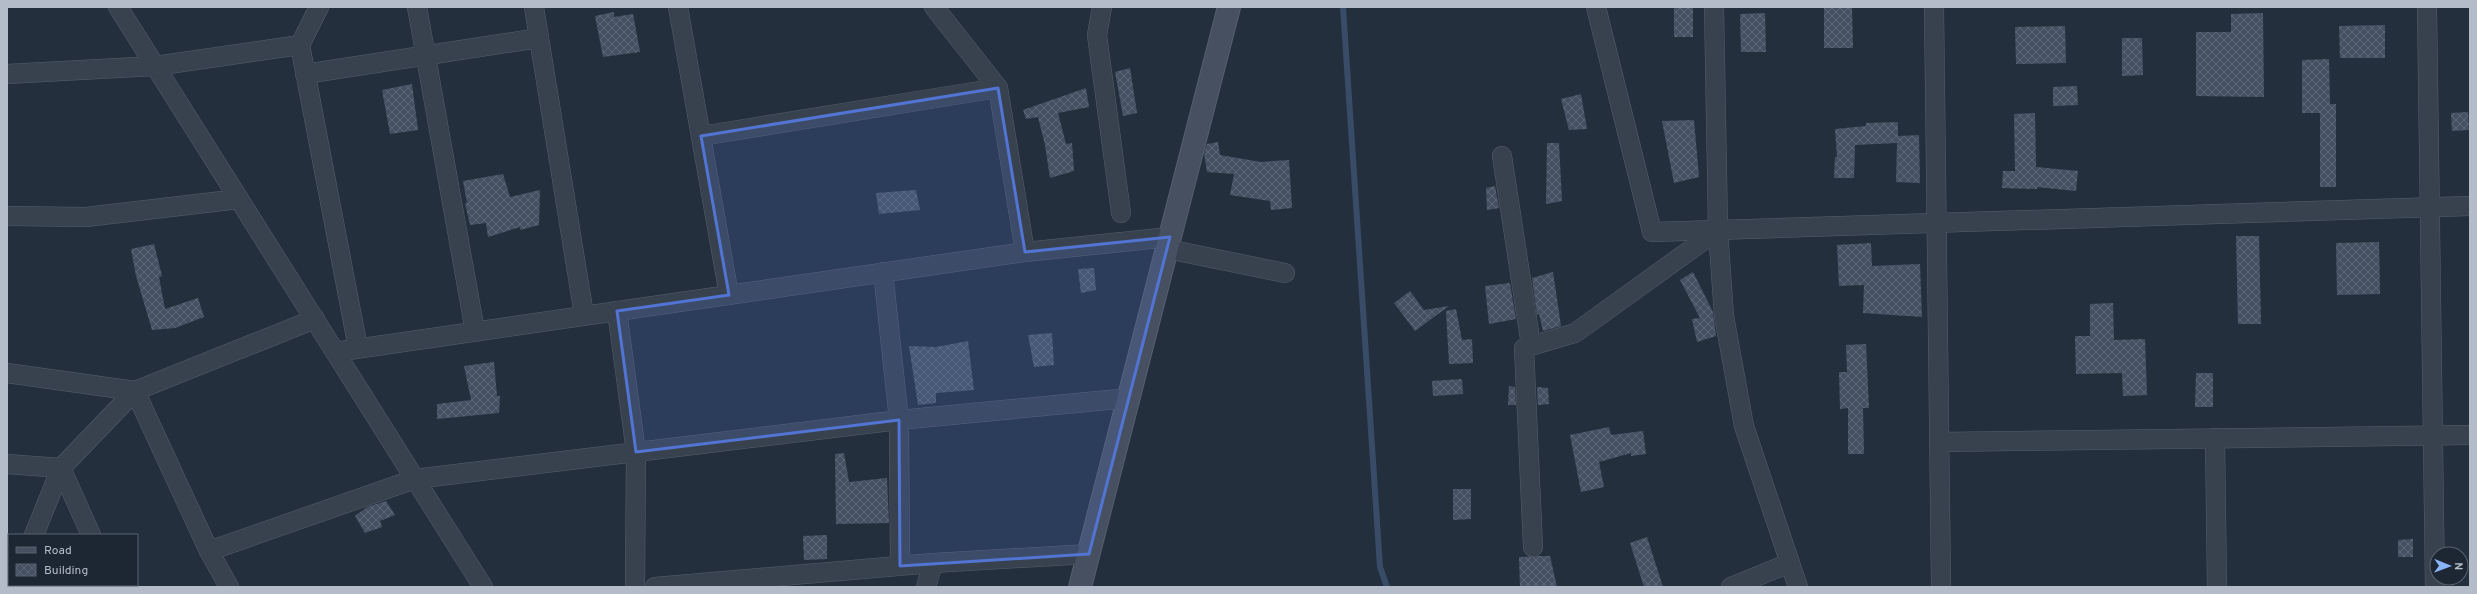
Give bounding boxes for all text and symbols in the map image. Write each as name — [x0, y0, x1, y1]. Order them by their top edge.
legend — [8, 534, 138, 586]
text: Road — [44, 543, 72, 559]
north arrow — [2429, 546, 2469, 586]
text: N — [2451, 562, 2465, 570]
text: Building — [44, 563, 88, 579]

